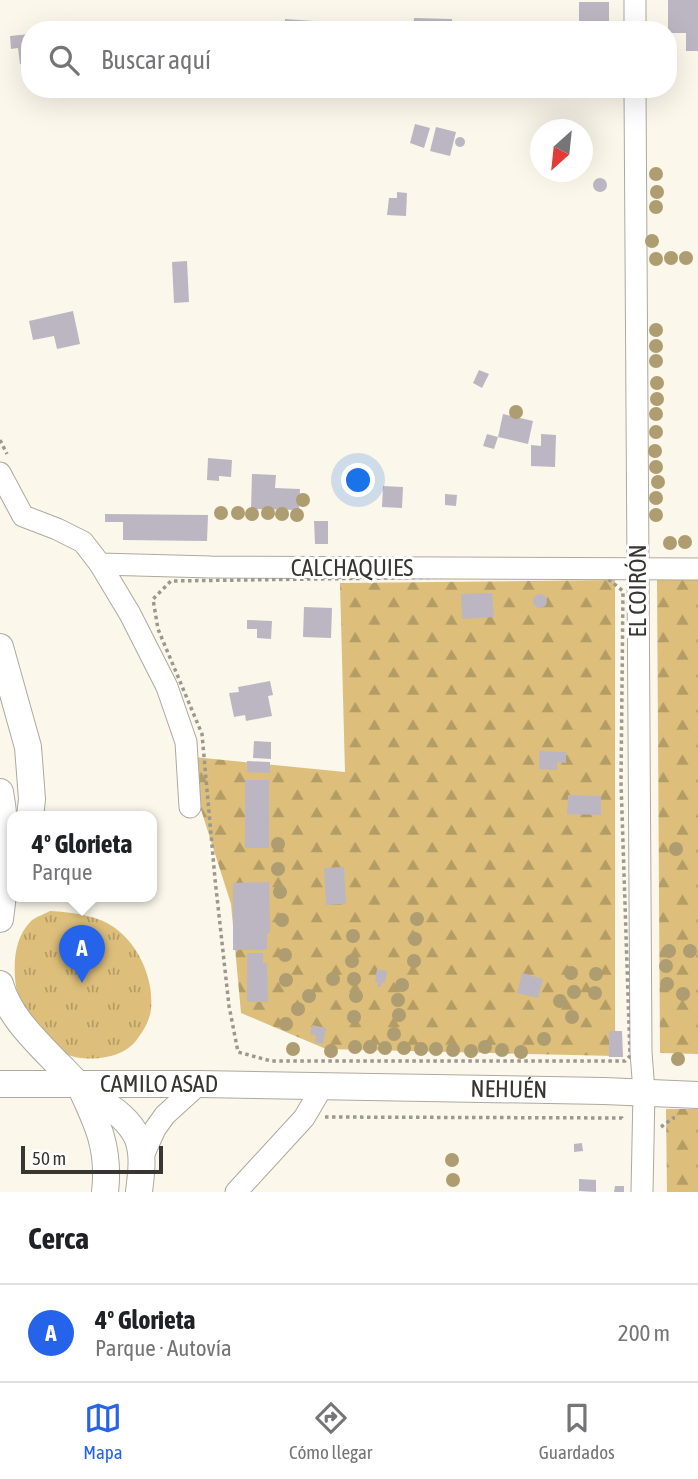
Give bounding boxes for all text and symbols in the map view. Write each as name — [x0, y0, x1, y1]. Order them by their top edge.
search box — [21, 21, 677, 98]
icon: search — [45, 41, 83, 79]
text: Buscar aquí — [101, 45, 211, 75]
north arrow — [530, 119, 593, 182]
your location — [341, 463, 375, 497]
street label: EL COIRÓN — [624, 544, 651, 638]
street label: CALCHAQUIES — [291, 554, 413, 581]
popup — [7, 811, 157, 902]
text: 4º Glorieta — [32, 829, 132, 859]
text: Parque — [32, 859, 93, 885]
pin: A — [59, 925, 105, 983]
street label: CAMILO ASAD — [100, 1070, 218, 1097]
street label: NEHUÉN — [470, 1075, 548, 1103]
scale bar — [21, 1143, 163, 1175]
text: 50 m — [32, 1147, 66, 1169]
text: Cerca — [28, 1221, 89, 1255]
text: 4º Glorieta — [95, 1305, 195, 1335]
text: A — [45, 1320, 57, 1346]
text: 200 m — [618, 1320, 670, 1346]
text: Parque · Autovía — [95, 1335, 232, 1361]
tab: Mapa — [83, 1399, 123, 1463]
tab: Cómo llegar — [289, 1399, 372, 1463]
tab: Guardados — [539, 1399, 615, 1463]

